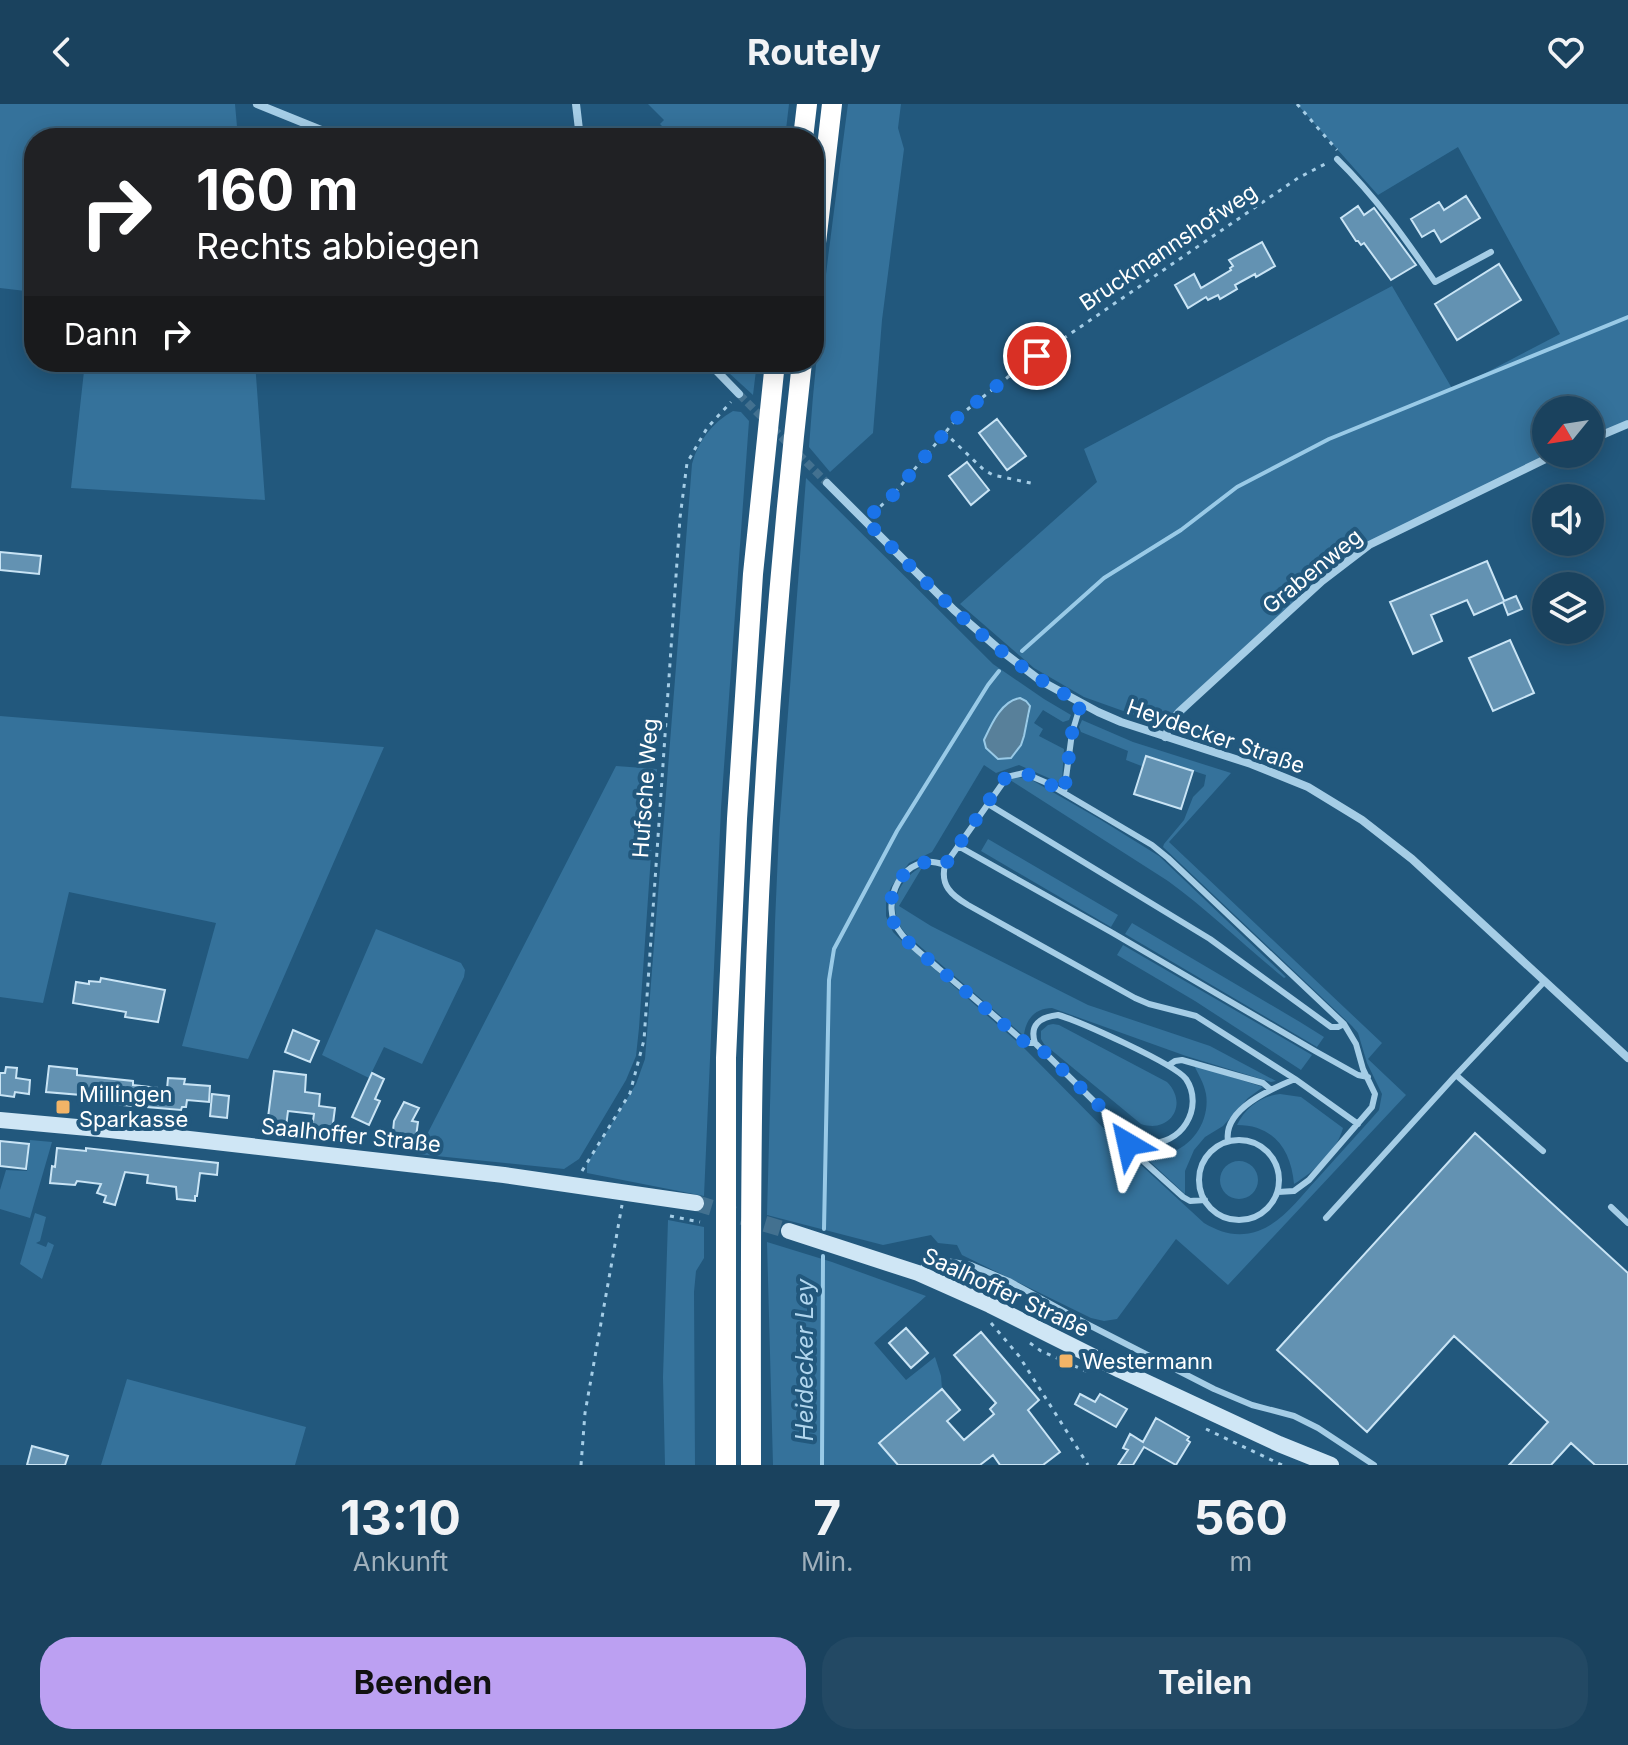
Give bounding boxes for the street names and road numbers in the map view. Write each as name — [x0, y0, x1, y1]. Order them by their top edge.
street label: Bruckmannshofweg — [1074, 178, 1262, 316]
street label: Grabenweg — [1257, 523, 1367, 619]
street label: Heydecker Straße — [1123, 693, 1309, 779]
street label: Hufsche Weg — [627, 717, 663, 859]
street label: Saalhoffer Straße — [260, 1113, 442, 1157]
street label: Saalhoffer Straße — [919, 1242, 1093, 1342]

